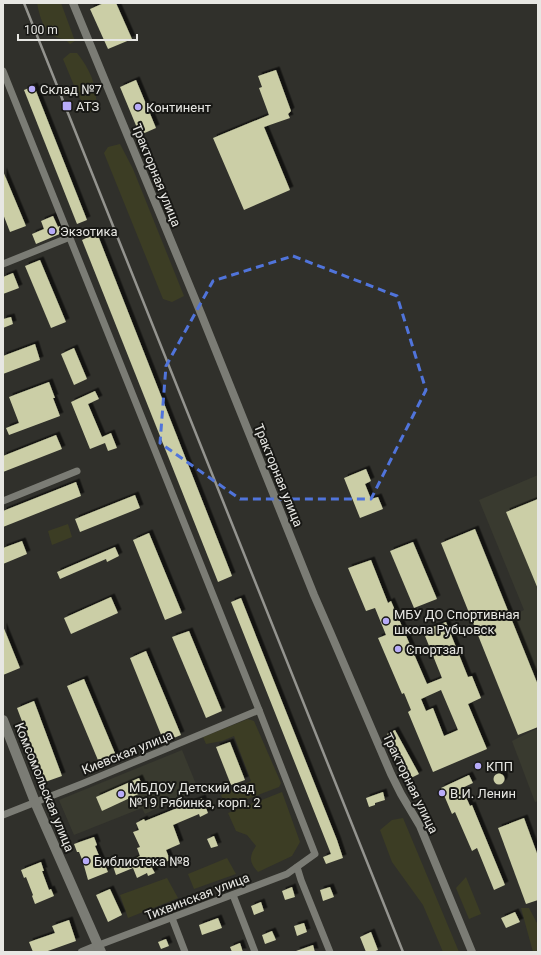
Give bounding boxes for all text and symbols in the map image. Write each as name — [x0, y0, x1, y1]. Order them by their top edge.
scale bar — [18, 16, 137, 42]
text: 100 m — [24, 23, 58, 37]
place label: Склад №7 — [40, 82, 102, 97]
marker: Склад №7 — [27, 84, 37, 94]
place label: АТЗ — [76, 99, 99, 114]
marker: АТЗ — [61, 100, 73, 112]
place label: Континент — [146, 100, 211, 115]
marker: Континент — [133, 102, 143, 112]
street label: Тракторная улица — [129, 121, 184, 229]
place label: Экзотика — [60, 224, 118, 239]
marker: Экзотика — [47, 226, 57, 236]
street label: Тракторная улица — [251, 421, 306, 529]
place label: МБУ ДО Спортивная школа Рубцовск — [394, 607, 520, 637]
marker: МБУ ДО Спортивная школа Рубцовск — [381, 616, 391, 626]
place label: Спортзал — [406, 642, 464, 657]
marker: Спортзал — [393, 644, 403, 654]
street label: Комсомольская улица — [12, 720, 77, 854]
street label: Киевская улица — [79, 727, 175, 778]
street label: Тракторная улица — [380, 731, 441, 836]
place label: КПП — [486, 759, 513, 774]
marker: КПП — [473, 761, 483, 771]
place label: МБДОУ Детский сад №19 Рябинка, корп. 2 — [129, 780, 261, 810]
place label: В.И. Ленин — [450, 786, 516, 801]
marker: В.И. Ленин — [437, 788, 447, 798]
marker: МБДОУ Детский сад №19 Рябинка, корп. 2 — [116, 789, 126, 799]
place label: Библиотека №8 — [94, 854, 190, 869]
marker: Библиотека №8 — [81, 856, 91, 866]
street label: Тихвинская улица — [143, 870, 251, 923]

